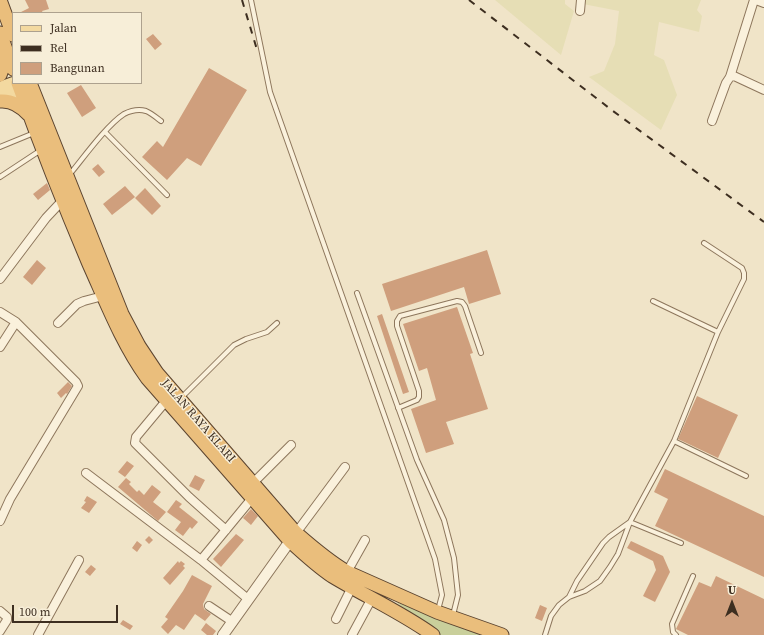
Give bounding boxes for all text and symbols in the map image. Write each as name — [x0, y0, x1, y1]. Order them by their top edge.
legend — [12, 12, 142, 84]
text: Jalan — [50, 20, 77, 36]
text: Rel — [50, 40, 67, 56]
text: Bangunan — [50, 60, 105, 76]
street label: JALAN RAYA KLARI — [158, 376, 238, 466]
north arrow — [712, 583, 752, 623]
text: U — [728, 583, 736, 598]
scale bar — [14, 597, 120, 623]
text: 100 m — [19, 604, 51, 620]

